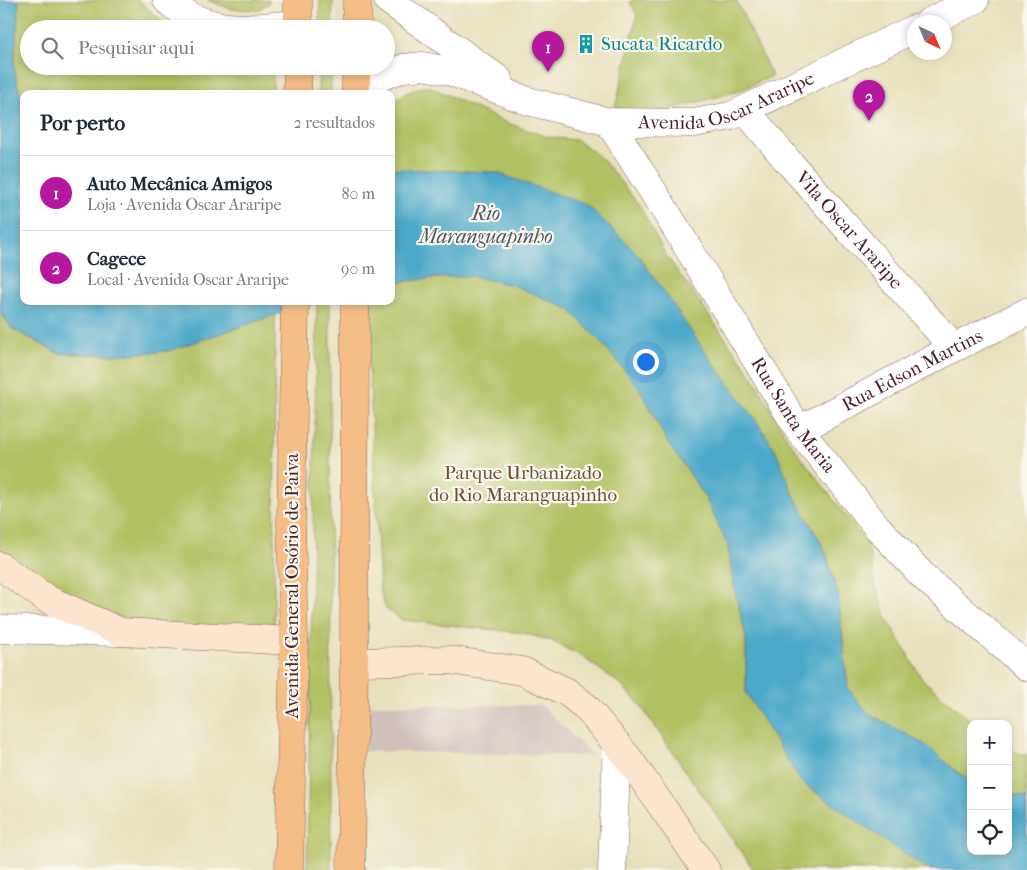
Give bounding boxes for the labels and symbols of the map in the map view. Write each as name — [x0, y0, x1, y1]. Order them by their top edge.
north arrow — [907, 15, 952, 60]
pin: 1 — [532, 31, 564, 72]
building icon: Sucata Ricardo — [575, 33, 597, 55]
place label: Sucata Ricardo — [601, 33, 723, 55]
street label: Avenida Oscar Araripe — [637, 67, 818, 134]
pin: 2 — [853, 80, 885, 121]
street label: Vila Oscar Araripe — [790, 166, 907, 294]
water label: Rio Maranguapinho — [417, 202, 553, 248]
street label: Rua Edson Martins — [838, 325, 986, 416]
your location — [633, 349, 659, 375]
street label: Rua Santa Maria — [746, 353, 840, 477]
street label: Avenida General Osório de Paiva — [281, 453, 303, 720]
park label: Parque Urbanizado do Rio Maranguapinho — [429, 462, 617, 506]

